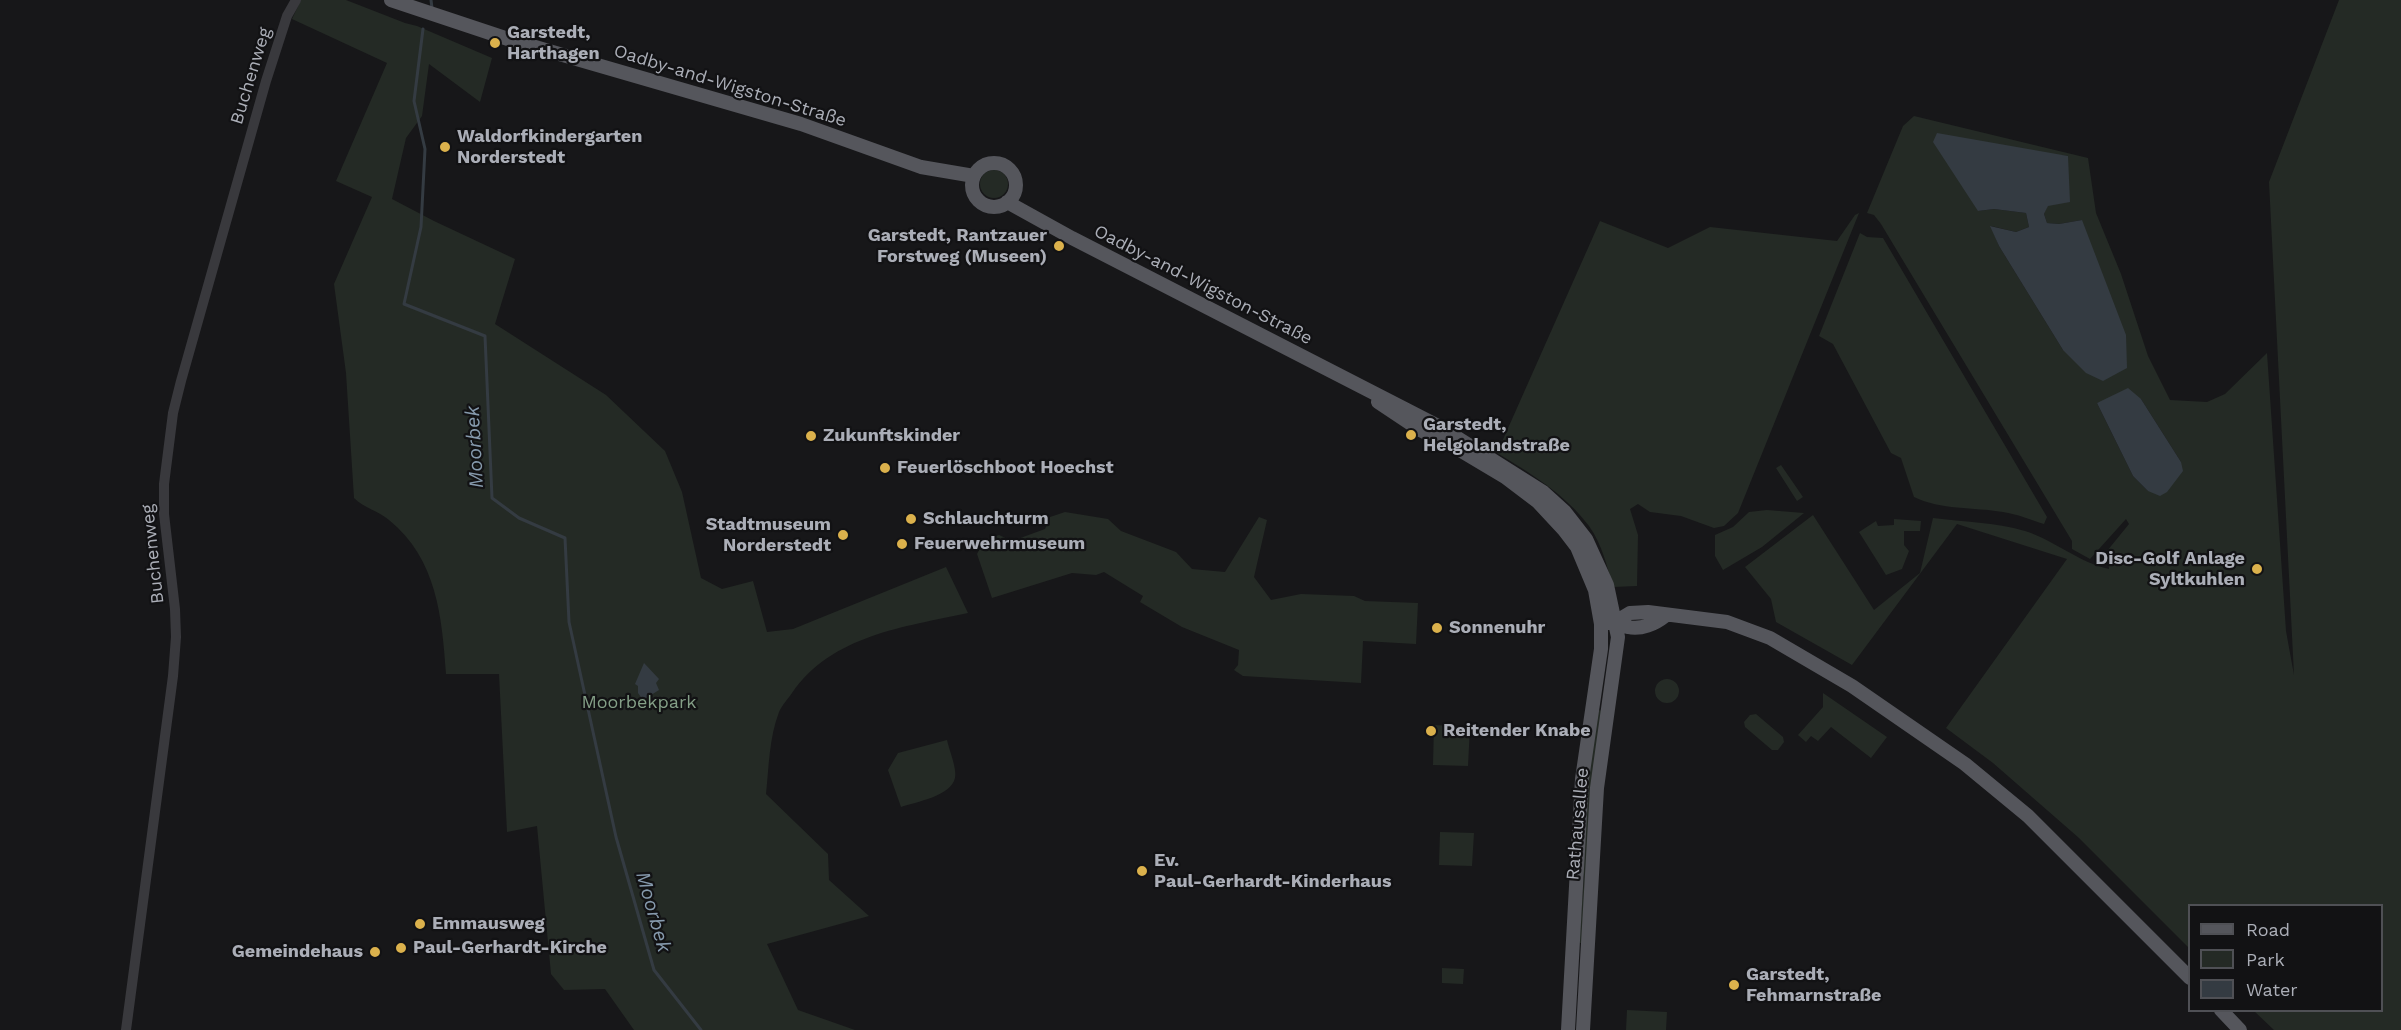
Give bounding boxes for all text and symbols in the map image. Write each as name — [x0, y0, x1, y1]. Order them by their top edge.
place label: Garstedt, Harthagen — [507, 22, 600, 64]
street label: Buchenweg — [226, 25, 276, 127]
marker: Garstedt, Harthagen — [488, 36, 502, 50]
street label: Oadby-and-Wigston-Straße — [611, 40, 849, 132]
place label: Waldorfkindergarten Norderstedt — [457, 126, 642, 168]
marker: Waldorfkindergarten Norderstedt — [438, 140, 452, 154]
street label: Oadby-and-Wigston-Straße — [1090, 220, 1316, 350]
place label: Garstedt, Rantzauer Forstweg (Museen) — [868, 225, 1047, 268]
marker: Garstedt, Rantzauer Forstweg (Museen) — [1052, 239, 1066, 253]
water label: Moorbek — [461, 405, 489, 489]
place label: Garstedt, Helgolandstraße — [1423, 414, 1570, 456]
place label: Zukunftskinder — [823, 425, 960, 447]
marker: Garstedt, Helgolandstraße — [1404, 428, 1418, 442]
marker: Zukunftskinder — [804, 429, 818, 443]
place label: Feuerlöschboot Hoechst — [897, 457, 1114, 479]
marker: Feuerlöschboot Hoechst — [878, 461, 892, 475]
street label: Buchenweg — [137, 503, 169, 605]
place label: Schlauchturm — [923, 508, 1049, 530]
marker: Schlauchturm — [904, 512, 918, 526]
place label: Stadtmuseum Norderstedt — [706, 514, 831, 556]
marker: Stadtmuseum Norderstedt — [836, 528, 850, 542]
place label: Feuerwehrmuseum — [914, 533, 1085, 555]
marker: Feuerwehrmuseum — [895, 537, 909, 551]
place label: Disc-Golf Anlage Syltkuhlen — [2095, 548, 2245, 590]
marker: Disc-Golf Anlage Syltkuhlen — [2250, 562, 2264, 576]
place label: Sonnenuhr — [1449, 617, 1545, 639]
marker: Sonnenuhr — [1430, 621, 1444, 635]
park label: Moorbekpark — [581, 692, 697, 714]
place label: Reitender Knabe — [1443, 720, 1591, 742]
marker: Reitender Knabe — [1424, 724, 1438, 738]
street label: Rathausallee — [1562, 767, 1594, 881]
place label: Ev. Paul-Gerhardt-Kinderhaus — [1154, 850, 1392, 892]
marker: Ev. Paul-Gerhardt-Kinderhaus — [1135, 864, 1149, 878]
water label: Moorbek — [630, 869, 676, 955]
legend — [2188, 904, 2383, 1012]
place label: Emmausweg — [432, 913, 545, 935]
marker: Emmausweg — [413, 917, 427, 931]
text: Road — [2246, 919, 2290, 940]
place label: Paul-Gerhardt-Kirche — [413, 937, 607, 959]
place label: Gemeindehaus — [232, 941, 363, 963]
marker: Paul-Gerhardt-Kirche — [394, 941, 408, 955]
marker: Gemeindehaus — [368, 945, 382, 959]
text: Park — [2246, 949, 2285, 970]
place label: Garstedt, Fehmarnstraße — [1746, 964, 1882, 1006]
marker: Garstedt, Fehmarnstraße — [1727, 978, 1741, 992]
text: Water — [2246, 979, 2298, 1000]

